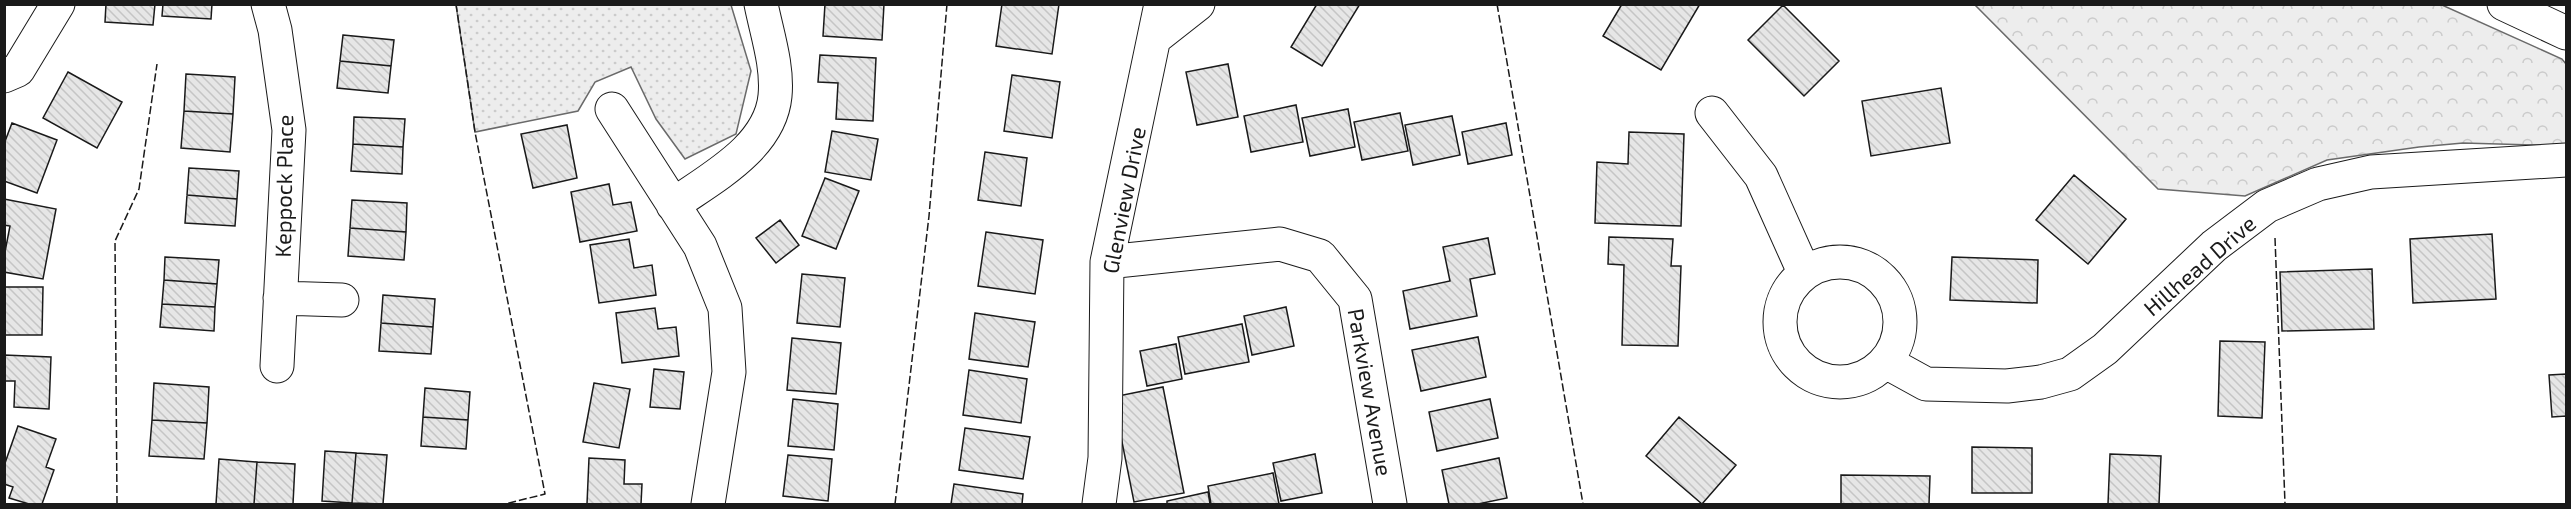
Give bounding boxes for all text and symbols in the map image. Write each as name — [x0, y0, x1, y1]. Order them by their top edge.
street label: Keppock Place — [269, 114, 297, 258]
street label: Glenview Drive — [1096, 125, 1150, 275]
street label: Hillhead Drive — [2138, 209, 2260, 321]
street label: Parkview Avenue — [1343, 306, 1399, 478]

